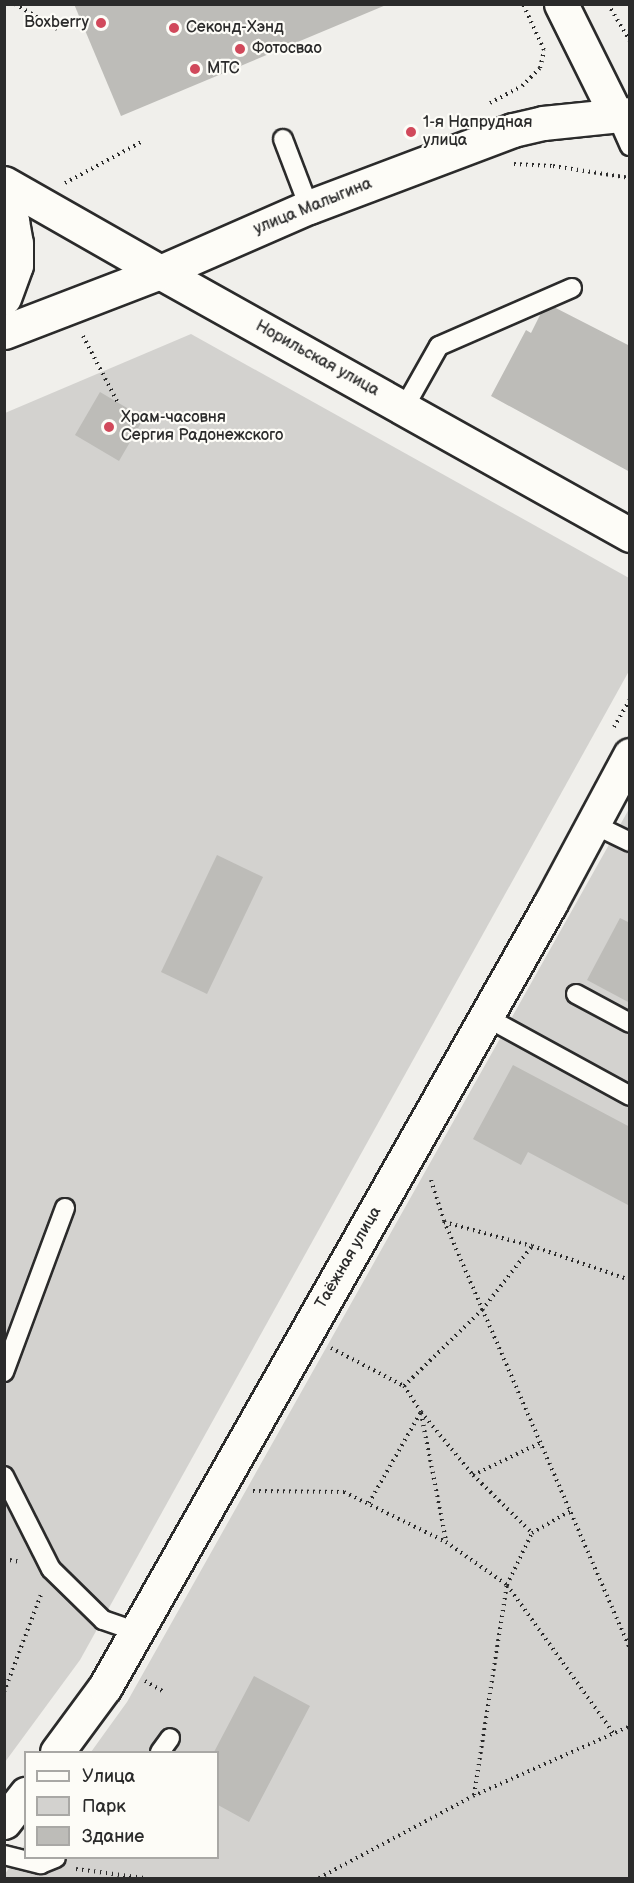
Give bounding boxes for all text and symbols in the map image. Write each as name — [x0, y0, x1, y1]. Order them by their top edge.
place label: Boxberry — [24, 13, 89, 33]
marker: Boxberry — [94, 16, 108, 30]
place label: Секонд-Хэнд — [186, 18, 284, 38]
marker: Секонд-Хэнд — [167, 21, 181, 35]
place label: Фотосвао — [252, 39, 322, 59]
marker: Фотосвао — [233, 42, 247, 56]
place label: МТС — [207, 59, 240, 79]
marker: МТС — [188, 62, 202, 76]
place label: 1-я Напрудная улица — [423, 113, 532, 151]
marker: 1-я Напрудная улица — [404, 125, 418, 139]
street label: улица Малыгина — [251, 175, 375, 239]
street label: Норильская улица — [252, 317, 382, 401]
place label: Храм-часовня Сергия Радонежского — [121, 408, 283, 446]
marker: Храм-часовня Сергия Радонежского — [102, 420, 116, 434]
street label: Таёжная улица — [312, 1204, 386, 1312]
legend — [24, 1751, 219, 1859]
text: Улица — [82, 1766, 135, 1787]
text: Парк — [82, 1796, 126, 1817]
text: Здание — [82, 1826, 144, 1847]

